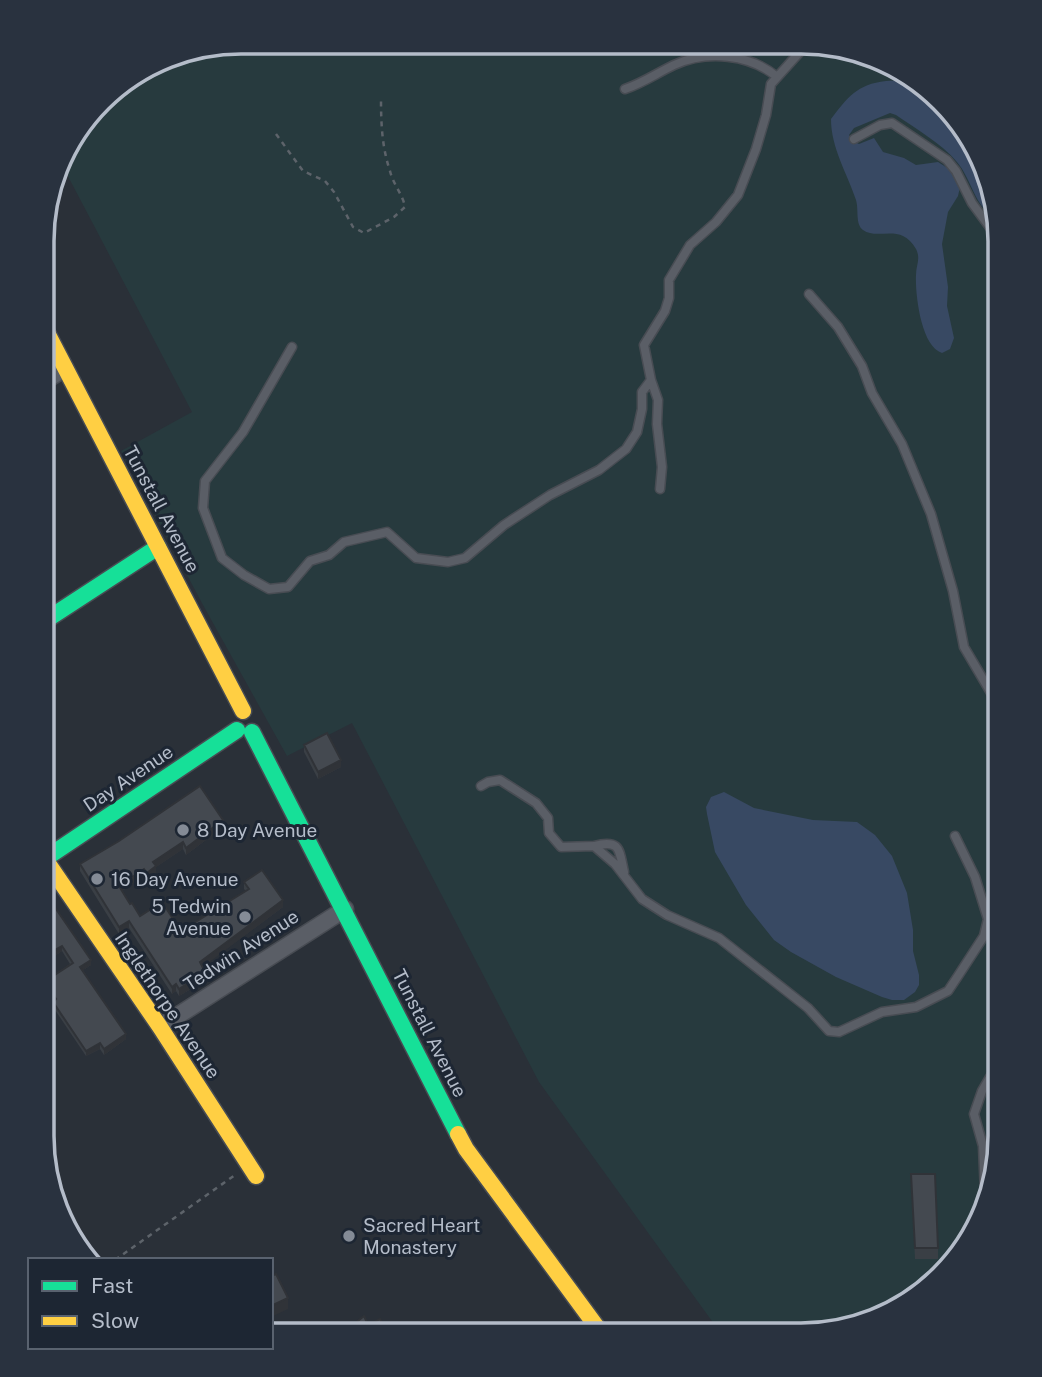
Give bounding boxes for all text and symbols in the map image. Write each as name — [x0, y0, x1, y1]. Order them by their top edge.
street label: Tunstall Avenue — [119, 442, 205, 576]
street label: Day Avenue — [79, 740, 177, 816]
place label: 8 Day Avenue — [197, 819, 317, 841]
marker: 8 Day Avenue — [175, 822, 191, 838]
place label: 16 Day Avenue — [111, 868, 239, 890]
marker: 16 Day Avenue — [89, 871, 105, 887]
place label: 5 Tedwin Avenue — [152, 895, 231, 939]
street label: Tedwin Avenue — [179, 905, 303, 995]
marker: 5 Tedwin Avenue — [237, 909, 253, 925]
street label: Inglethorpe Avenue — [111, 927, 225, 1083]
street label: Tunstall Avenue — [388, 965, 472, 1101]
place label: Sacred Heart Monastery — [363, 1214, 480, 1258]
marker: Sacred Heart Monastery — [341, 1228, 357, 1244]
legend — [28, 1258, 273, 1349]
text: Fast — [91, 1273, 133, 1298]
text: Slow — [91, 1308, 139, 1333]

